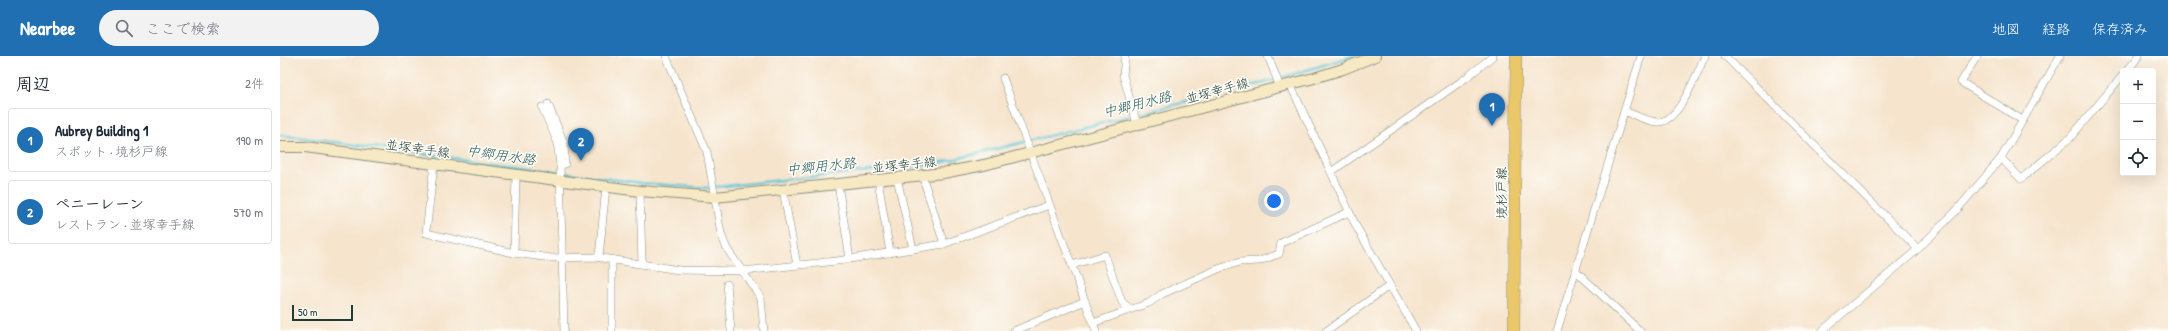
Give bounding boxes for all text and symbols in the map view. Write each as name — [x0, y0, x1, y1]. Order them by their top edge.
search box — [99, 10, 379, 46]
text: Nearbee — [20, 15, 75, 41]
icon: search — [113, 17, 135, 39]
text: ここで検索 — [145, 18, 220, 39]
text: 地図 — [1992, 19, 2020, 38]
text: 経路 — [2042, 19, 2070, 38]
text: 保存済み — [2092, 19, 2148, 38]
map controls — [2120, 68, 2156, 176]
button: + — [2120, 68, 2156, 104]
text: 周辺 — [16, 72, 50, 95]
street label: 並塚幸手線 — [1183, 73, 1252, 107]
text: 2件 — [245, 74, 264, 92]
water label: 中郷用水路 — [1101, 86, 1174, 121]
pin: 1 — [1479, 93, 1505, 126]
button: − — [2120, 104, 2156, 140]
text: Aubrey Building 1 — [55, 120, 149, 141]
pin: 2 — [568, 128, 594, 161]
text: 1 — [28, 131, 32, 149]
text: 190 m — [236, 131, 263, 149]
street label: 並塚幸手線 — [385, 135, 452, 162]
water label: 中郷用水路 — [465, 140, 538, 169]
button: locate — [2120, 140, 2156, 176]
text: スポット · 境杉戸線 — [55, 142, 168, 160]
water label: 中郷用水路 — [785, 152, 858, 179]
street label: 並塚幸手線 — [871, 152, 938, 176]
street label: 境杉戸線 — [1492, 166, 1510, 219]
your location — [1264, 191, 1284, 211]
text: ペニーレーン — [55, 193, 144, 214]
text: 2 — [27, 203, 33, 221]
text: 570 m — [233, 203, 263, 221]
text: レストラン · 並塚幸手線 — [55, 215, 195, 233]
scale bar — [292, 303, 353, 322]
text: 50 m — [298, 305, 318, 319]

